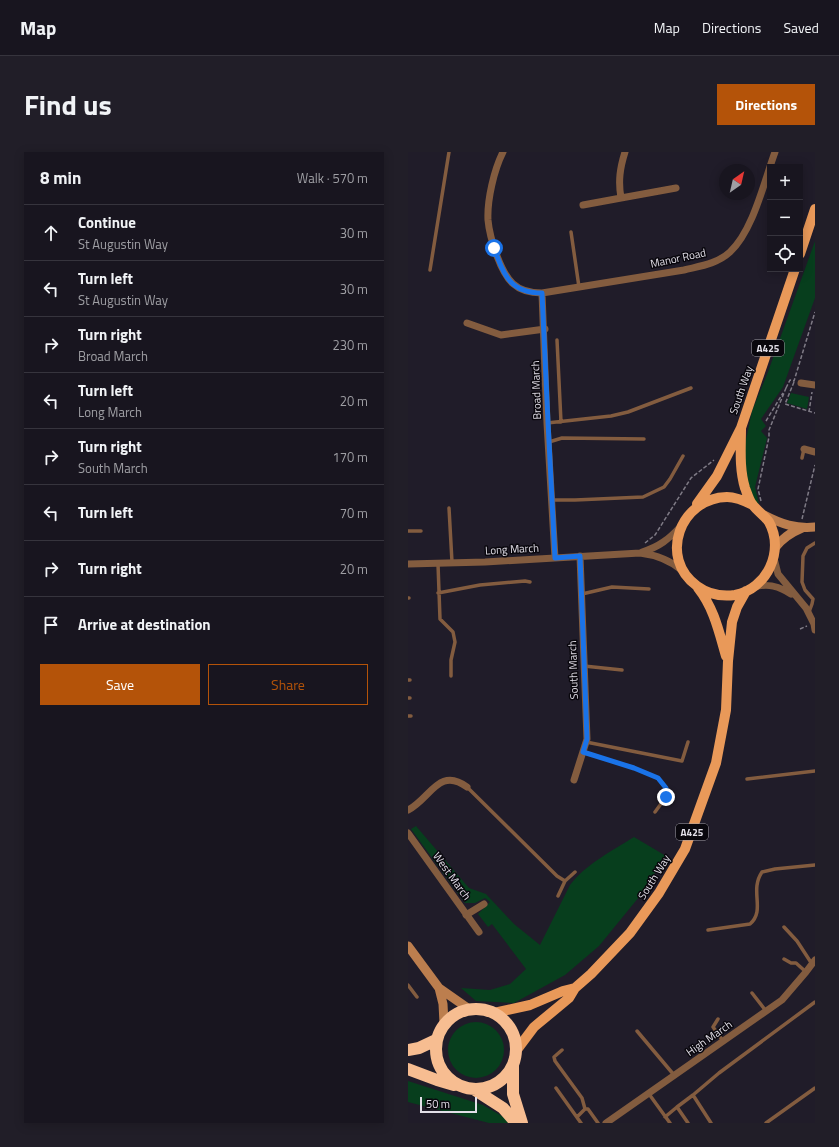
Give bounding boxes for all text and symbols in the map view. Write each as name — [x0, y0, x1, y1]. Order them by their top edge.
text: Map — [20, 13, 56, 42]
text: Map — [654, 17, 680, 38]
text: Directions — [702, 17, 761, 38]
text: Saved — [783, 17, 819, 38]
text: Find us — [24, 83, 112, 126]
button: Directions — [717, 84, 815, 125]
north arrow — [719, 164, 755, 200]
map controls — [767, 164, 803, 272]
button: + — [767, 164, 803, 200]
text: 8 min — [40, 165, 81, 191]
text: Walk · 570 m — [297, 168, 368, 188]
button: − — [767, 200, 803, 236]
text: Continue — [78, 211, 136, 234]
icon: ahead — [40, 222, 62, 244]
text: 30 m — [340, 223, 368, 243]
text: St Augustin Way — [78, 234, 168, 254]
button: locate — [767, 236, 803, 272]
route start — [485, 239, 503, 257]
street label: Manor Road — [649, 244, 707, 272]
text: Turn left — [78, 267, 133, 290]
icon: left — [40, 278, 62, 300]
text: 30 m — [340, 279, 368, 299]
text: St Augustin Way — [78, 290, 168, 310]
text: Turn right — [78, 323, 142, 346]
icon: right — [40, 334, 62, 356]
text: 230 m — [332, 335, 368, 355]
road number: A425 — [752, 340, 784, 356]
text: Broad March — [78, 346, 148, 366]
street label: Broad March — [527, 360, 545, 420]
street label: South Way — [725, 363, 757, 416]
text: Turn left — [78, 379, 133, 402]
icon: left — [40, 390, 62, 412]
text: 20 m — [340, 391, 368, 411]
text: Long March — [78, 402, 142, 422]
text: Turn right — [78, 435, 142, 458]
icon: right — [40, 446, 62, 468]
text: 170 m — [332, 447, 368, 467]
text: South March — [78, 458, 148, 478]
text: Turn left — [78, 501, 133, 524]
icon: left — [40, 502, 62, 524]
text: 70 m — [340, 503, 368, 523]
street label: Long March — [485, 540, 540, 558]
text: Turn right — [78, 557, 142, 580]
icon: right — [40, 558, 62, 580]
text: 20 m — [340, 559, 368, 579]
text: Arrive at destination — [78, 613, 211, 636]
icon: arrive — [40, 614, 62, 636]
street label: South March — [564, 640, 582, 700]
button: Save — [40, 664, 200, 705]
button: Share — [208, 664, 368, 705]
route end — [657, 788, 675, 806]
road number: A425 — [676, 824, 708, 840]
street label: West March — [429, 849, 475, 903]
street label: South Way — [634, 851, 674, 903]
street label: High March — [683, 1016, 735, 1060]
scale bar — [420, 1095, 477, 1114]
text: 50 m — [426, 1096, 450, 1112]

